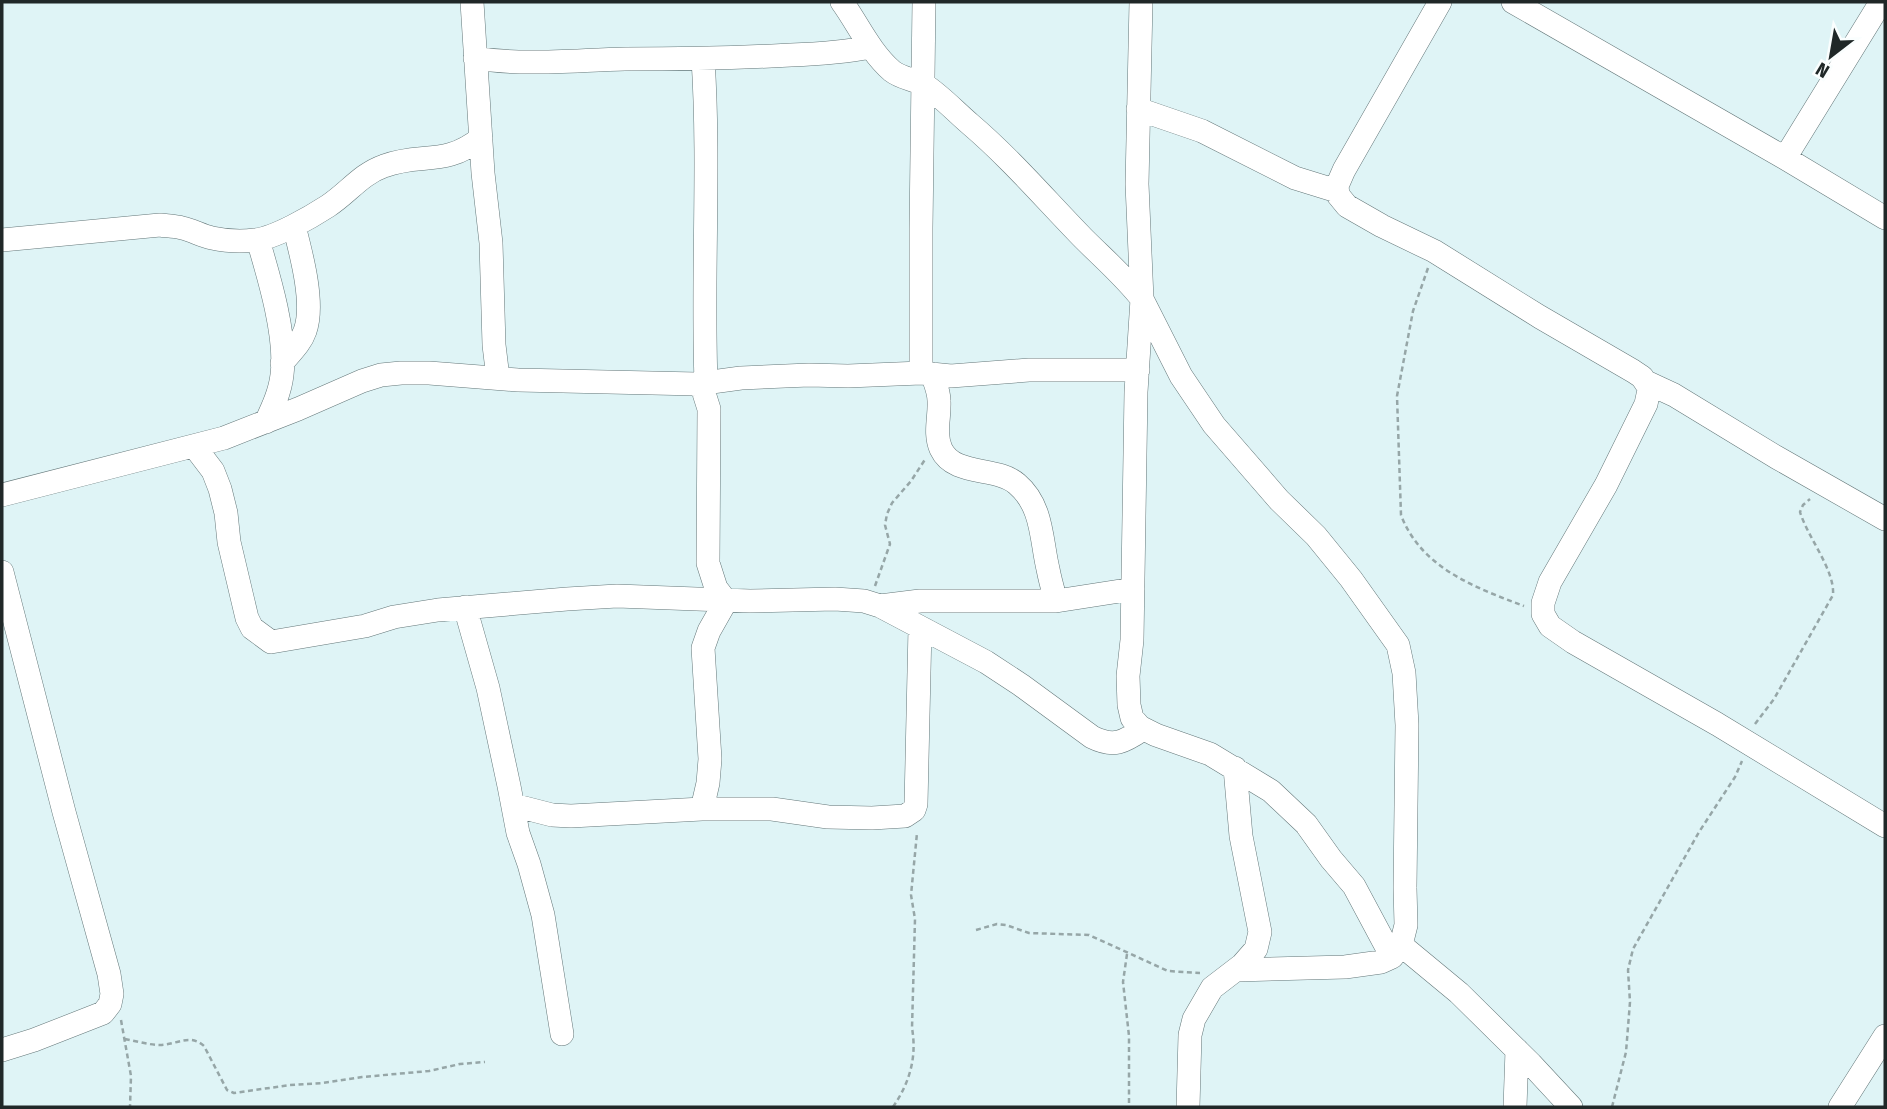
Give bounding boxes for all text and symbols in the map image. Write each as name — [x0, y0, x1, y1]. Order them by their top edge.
north arrow — [1796, 21, 1866, 91]
text: N — [1812, 57, 1833, 83]

